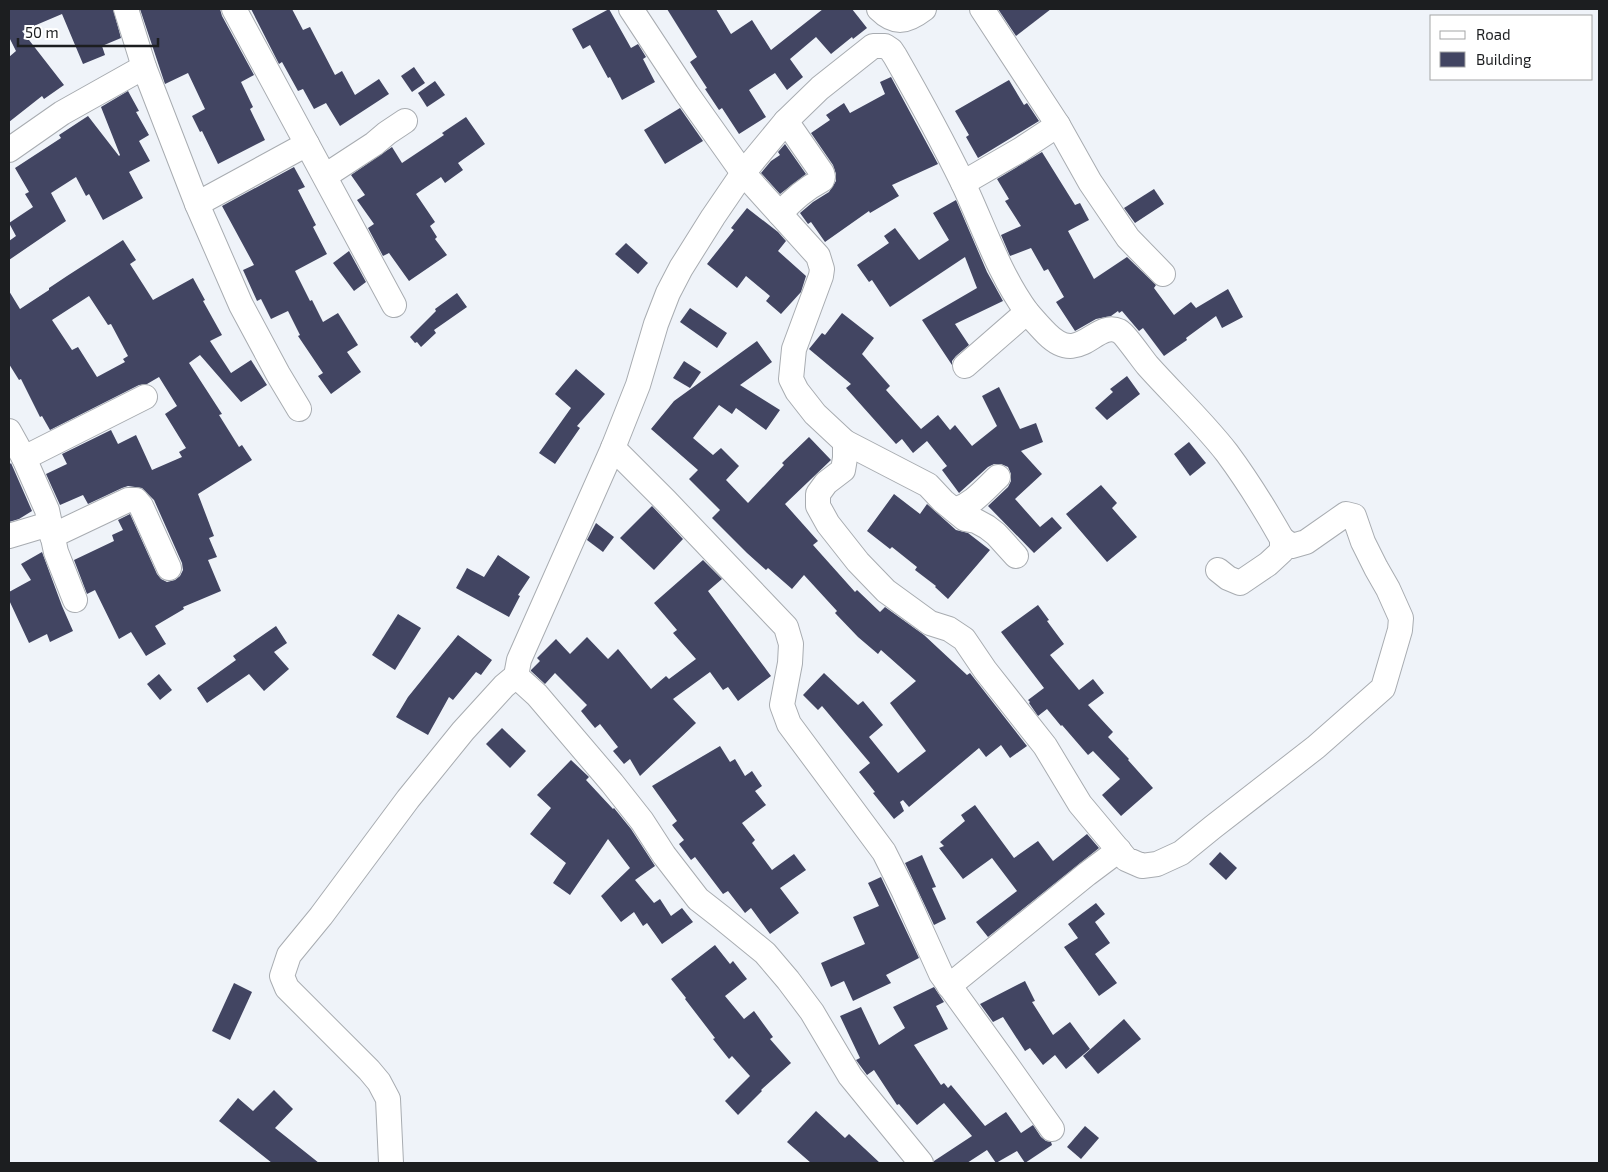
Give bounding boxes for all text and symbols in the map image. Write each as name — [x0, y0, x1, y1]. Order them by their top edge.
scale bar — [18, 15, 158, 47]
legend — [1430, 15, 1593, 80]
text: 50 m — [25, 23, 59, 41]
text: Road — [1476, 25, 1511, 43]
text: Building — [1476, 50, 1532, 68]

